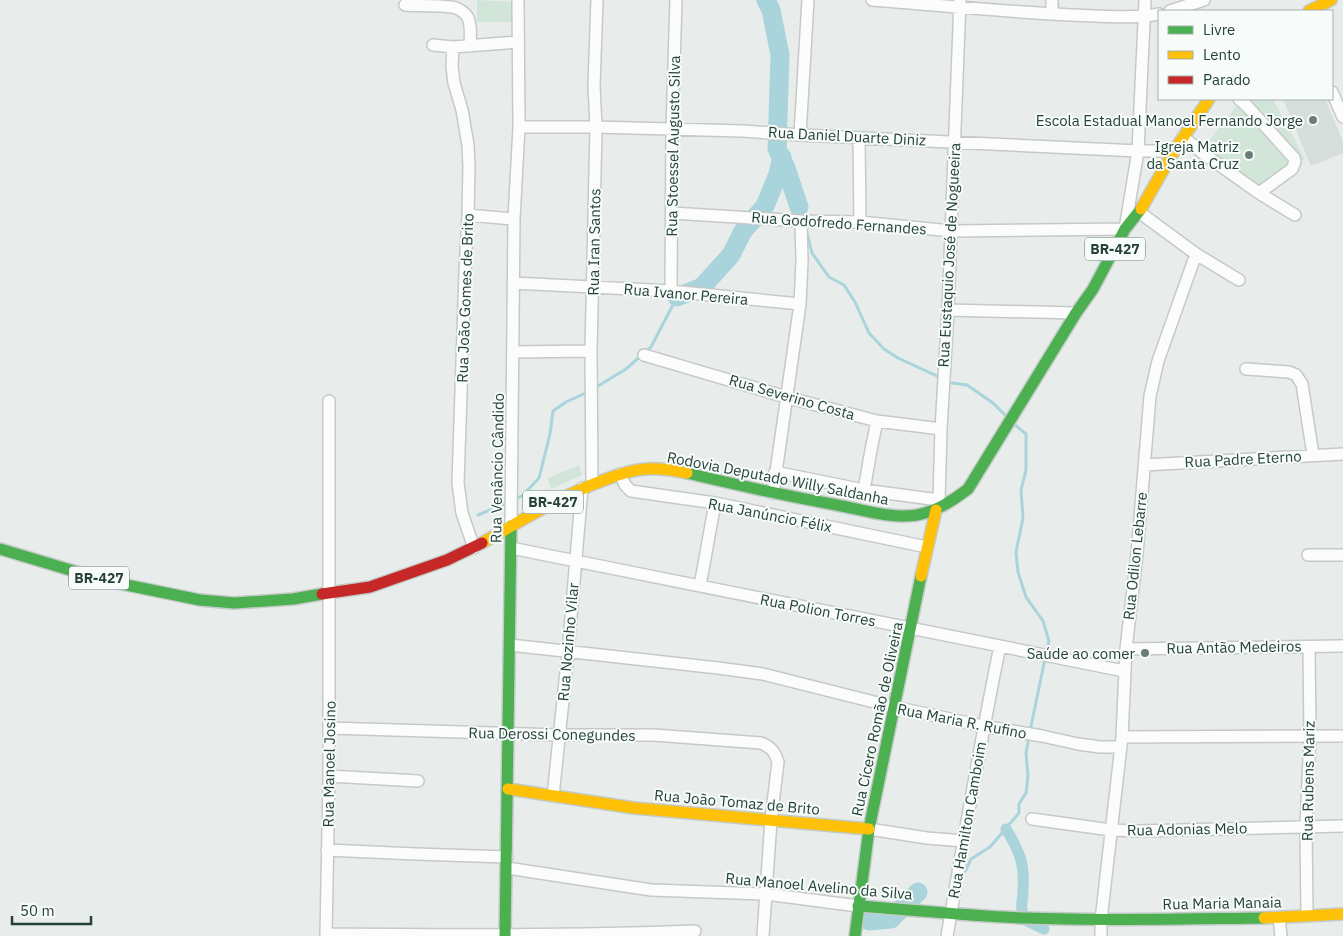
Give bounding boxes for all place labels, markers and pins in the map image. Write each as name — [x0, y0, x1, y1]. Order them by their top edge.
place label: Escola Estadual Manoel Fernando Jorge — [1036, 111, 1303, 130]
marker: Escola Estadual Manoel Fernando Jorge — [1307, 114, 1319, 126]
place label: Igreja Matriz da Santa Cruz — [1146, 137, 1239, 173]
marker: Igreja Matriz da Santa Cruz — [1243, 149, 1255, 161]
place label: Saúde ao comer — [1027, 644, 1135, 663]
marker: Saúde ao comer — [1139, 647, 1151, 659]

